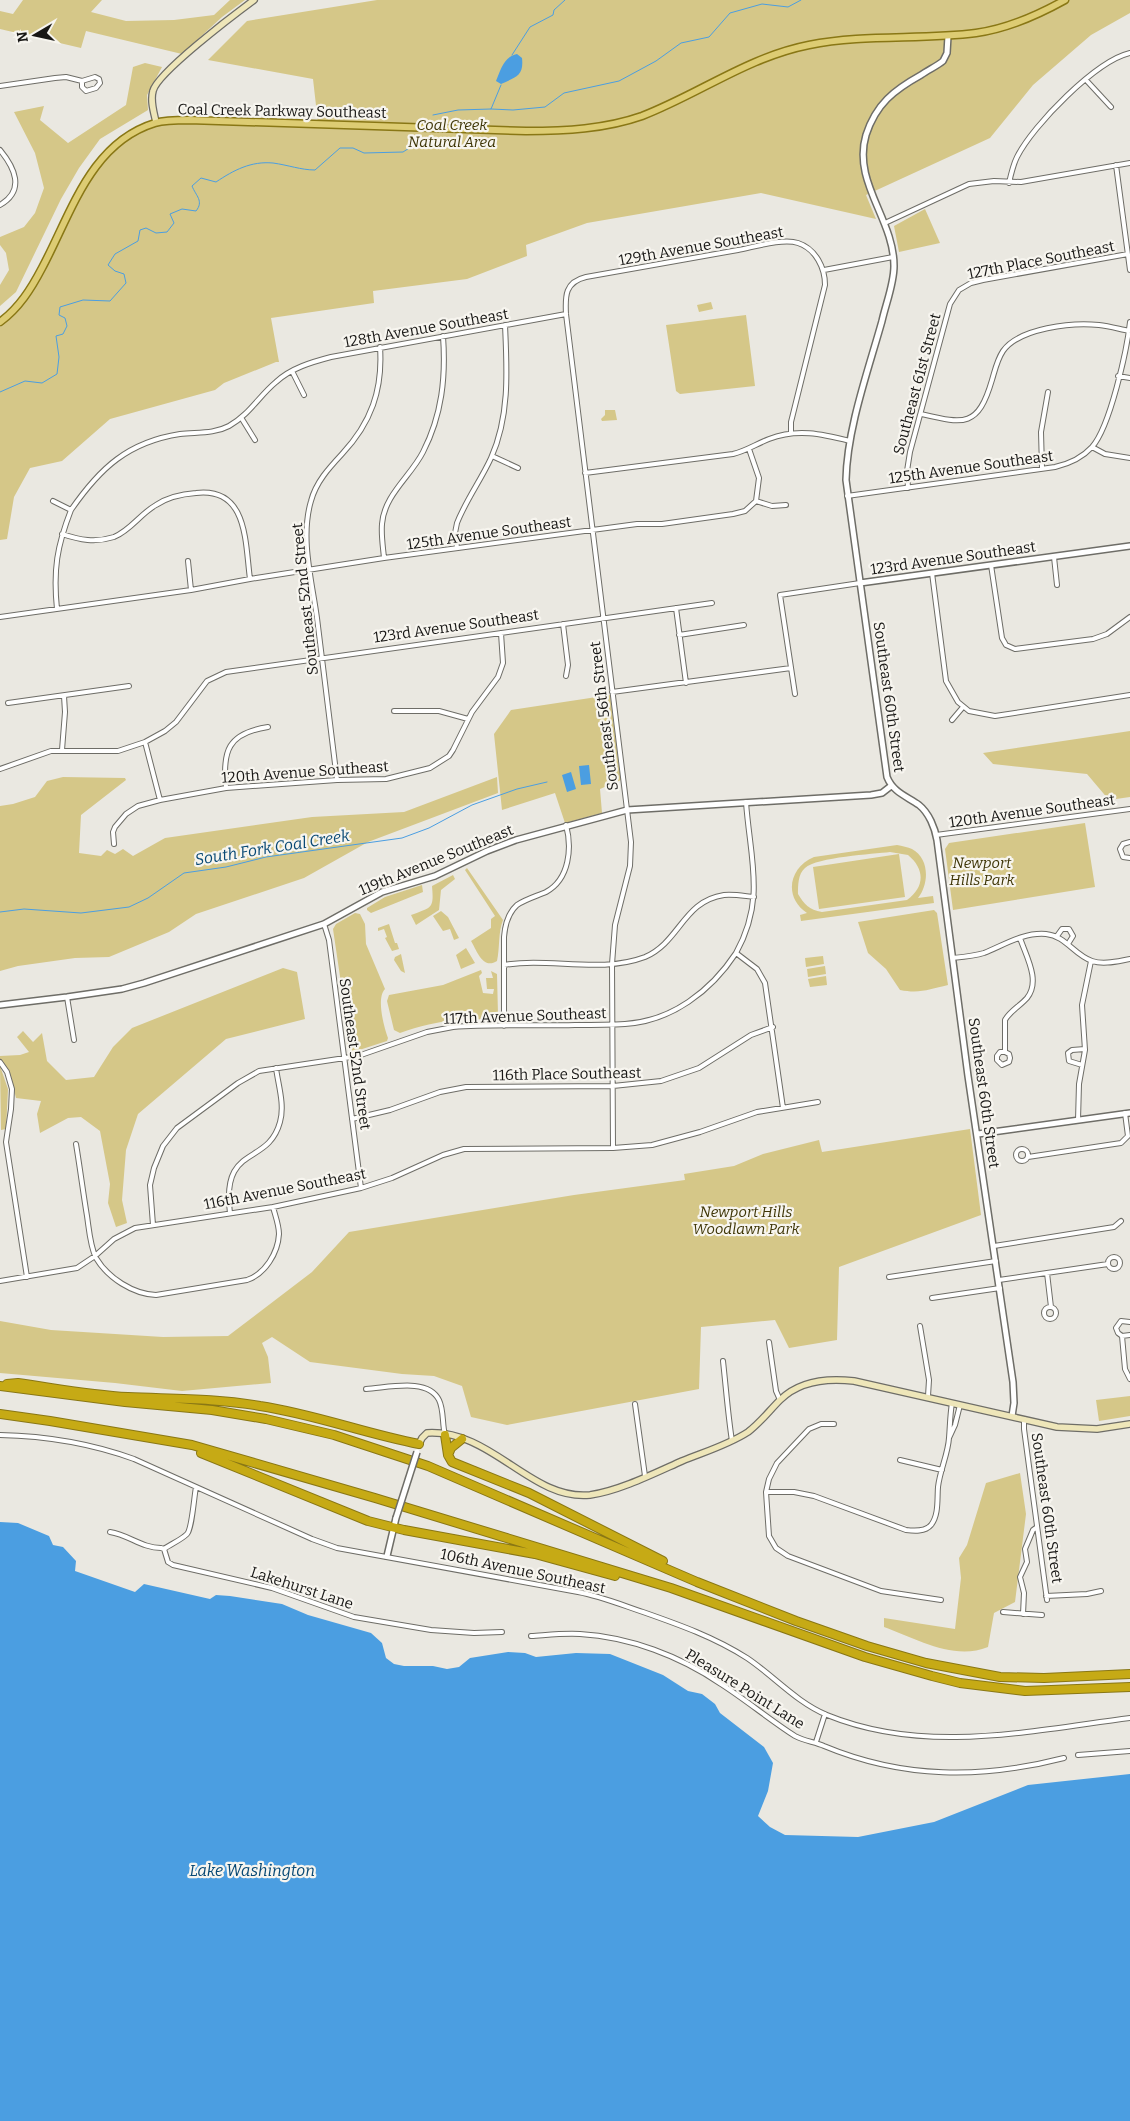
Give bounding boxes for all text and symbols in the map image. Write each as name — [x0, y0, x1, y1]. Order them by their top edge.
north arrow — [10, 10, 60, 60]
text: N — [13, 30, 32, 44]
street label: Coal Creek Parkway Southeast — [177, 100, 387, 122]
park label: Coal Creek Natural Area — [408, 116, 496, 151]
street label: 129th Avenue Southeast — [617, 223, 785, 269]
street label: 127th Place Southeast — [966, 237, 1117, 283]
street label: 128th Avenue Southeast — [342, 305, 510, 351]
street label: Southeast 61st Street — [889, 311, 945, 457]
street label: 125th Avenue Southeast — [888, 446, 1055, 487]
street label: 125th Avenue Southeast — [406, 512, 573, 553]
street label: Southeast 52nd Street — [288, 521, 322, 676]
street label: 123rd Avenue Southeast — [869, 537, 1037, 579]
street label: 123rd Avenue Southeast — [372, 605, 540, 647]
street label: Southeast 60th Street — [870, 621, 909, 774]
street label: Southeast 56th Street — [586, 640, 622, 792]
street label: 120th Avenue Southeast — [221, 757, 390, 787]
street label: 120th Avenue Southeast — [948, 790, 1117, 832]
street label: 119th Avenue Southeast — [356, 821, 516, 899]
water label: South Fork Coal Creek — [193, 826, 351, 869]
park label: Newport Hills Park — [949, 854, 1016, 889]
street label: Southeast 52nd Street — [335, 977, 375, 1132]
street label: 117th Avenue Southeast — [443, 1004, 607, 1028]
street label: Southeast 60th Street — [965, 1017, 1004, 1170]
street label: 116th Place Southeast — [493, 1064, 642, 1084]
street label: 116th Avenue Southeast — [202, 1164, 368, 1214]
park label: Newport Hills Woodlawn Park — [692, 1203, 800, 1238]
street label: Southeast 60th Street — [1028, 1432, 1067, 1585]
street label: 106th Avenue Southeast — [439, 1545, 608, 1597]
street label: Lakehurst Lane — [248, 1563, 356, 1613]
street label: Pleasure Point Lane — [682, 1645, 808, 1733]
water label: Lake Washington — [189, 1861, 315, 1880]

